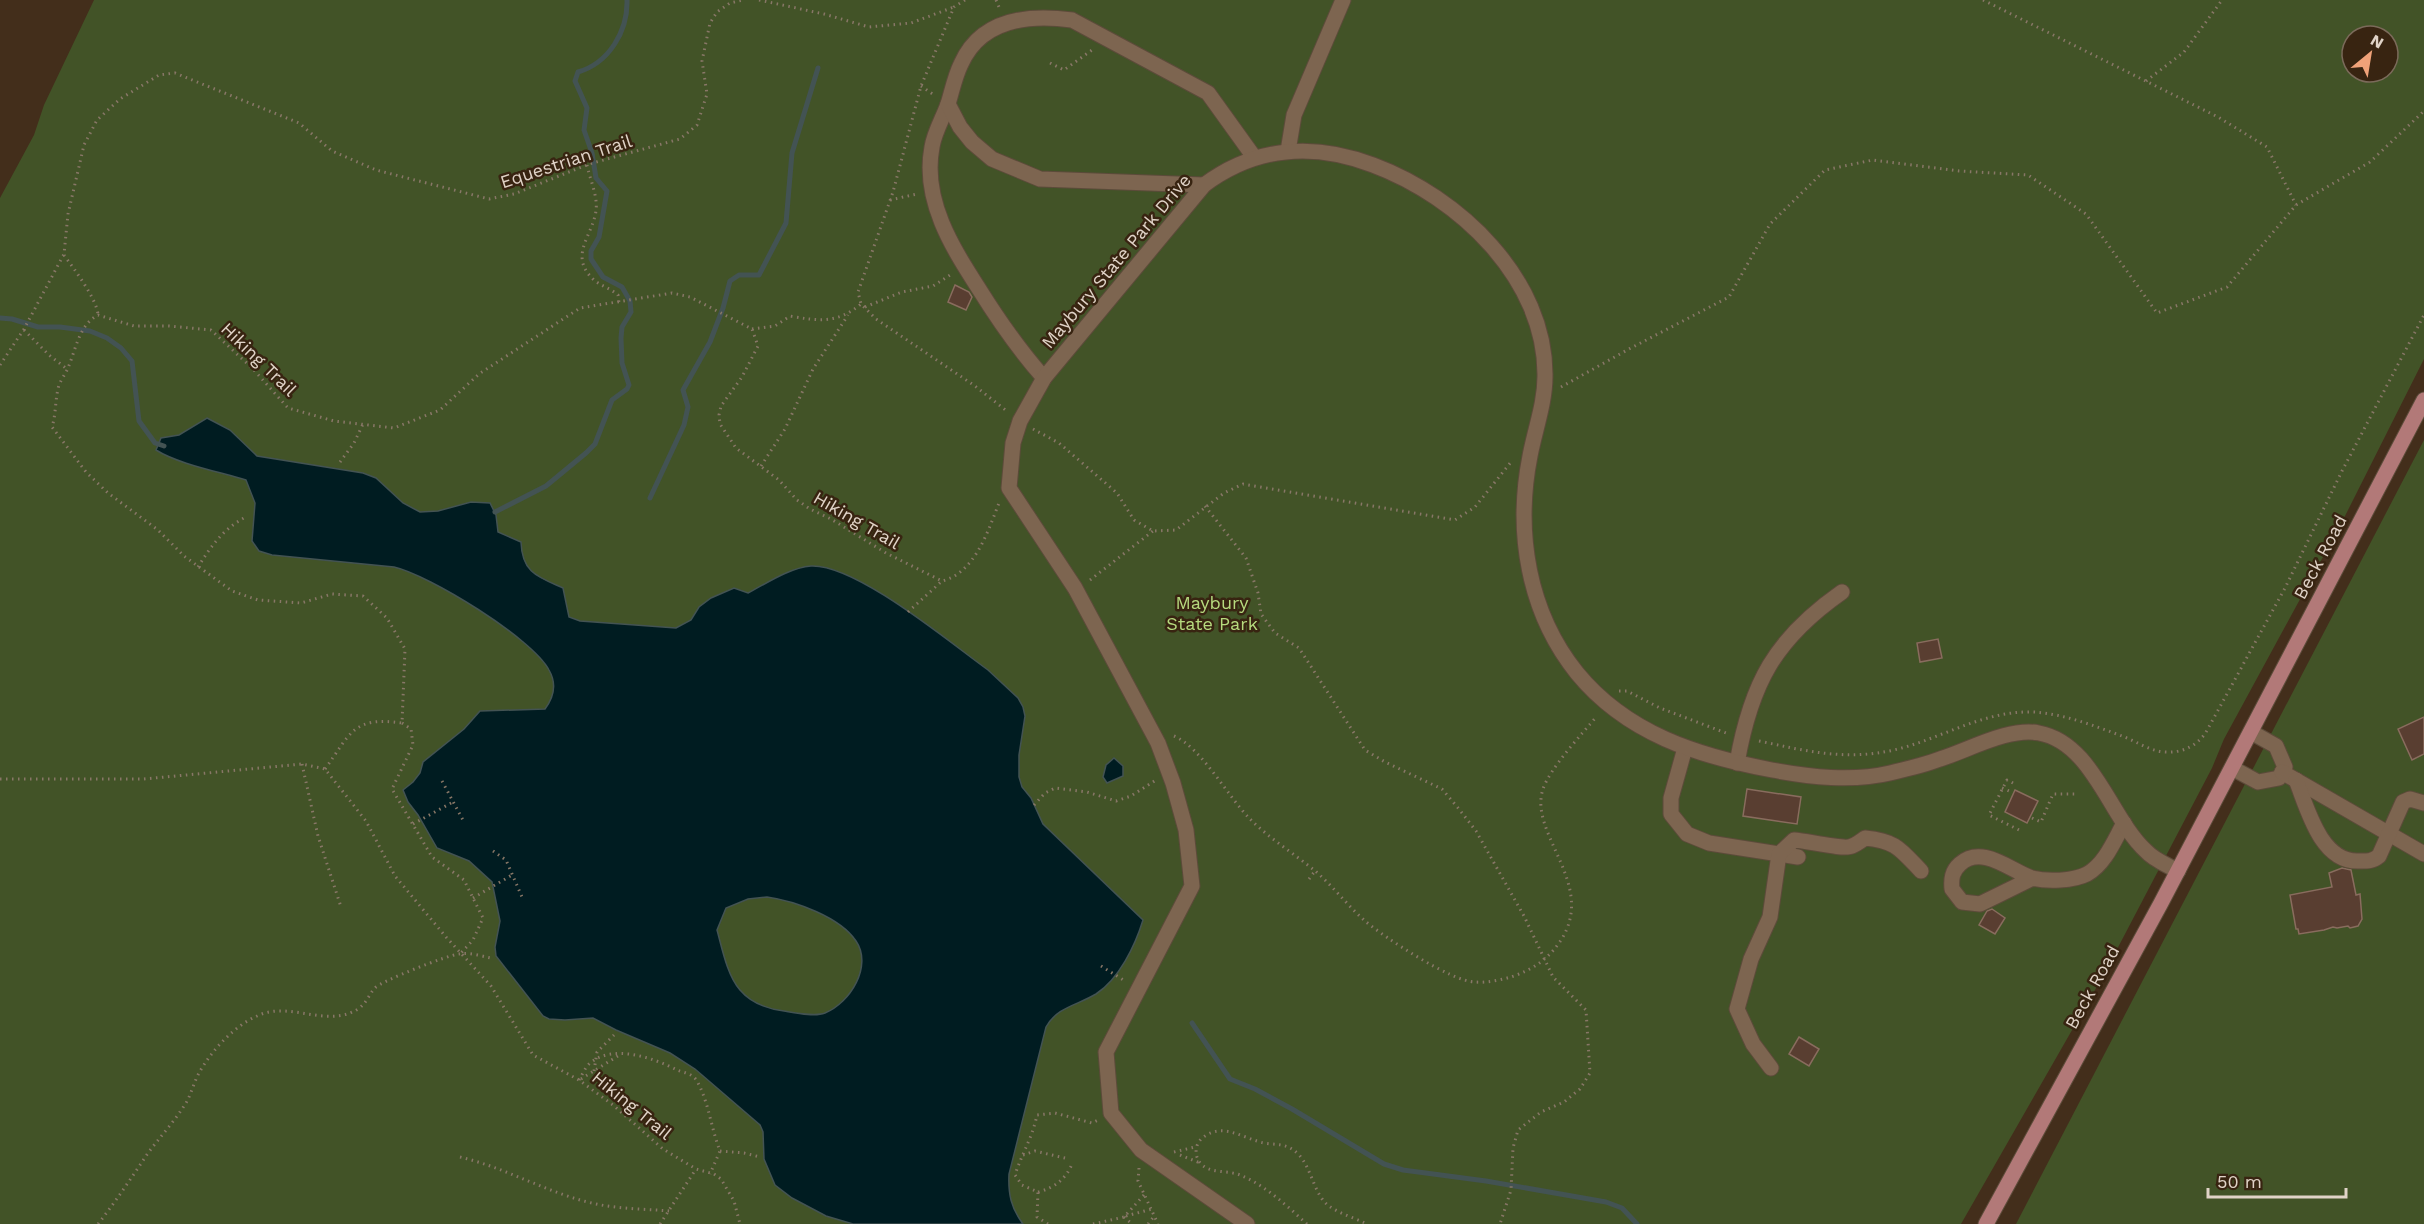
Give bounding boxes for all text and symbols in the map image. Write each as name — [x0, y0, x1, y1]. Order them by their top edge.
north arrow — [2340, 24, 2400, 84]
text: N — [2367, 30, 2387, 53]
street label: Equestrian Trail — [497, 130, 635, 192]
street label: Maybury State Park Drive — [1037, 170, 1195, 352]
street label: Hiking Trail — [217, 318, 301, 400]
street label: Hiking Trail — [810, 487, 904, 553]
street label: Beck Road — [2289, 511, 2351, 603]
park label: Maybury State Park — [1166, 592, 1258, 634]
street label: Beck Road — [2060, 942, 2124, 1032]
street label: Hiking Trail — [588, 1066, 677, 1144]
scale bar — [2208, 1161, 2346, 1199]
text: 50 m — [2217, 1171, 2262, 1192]

